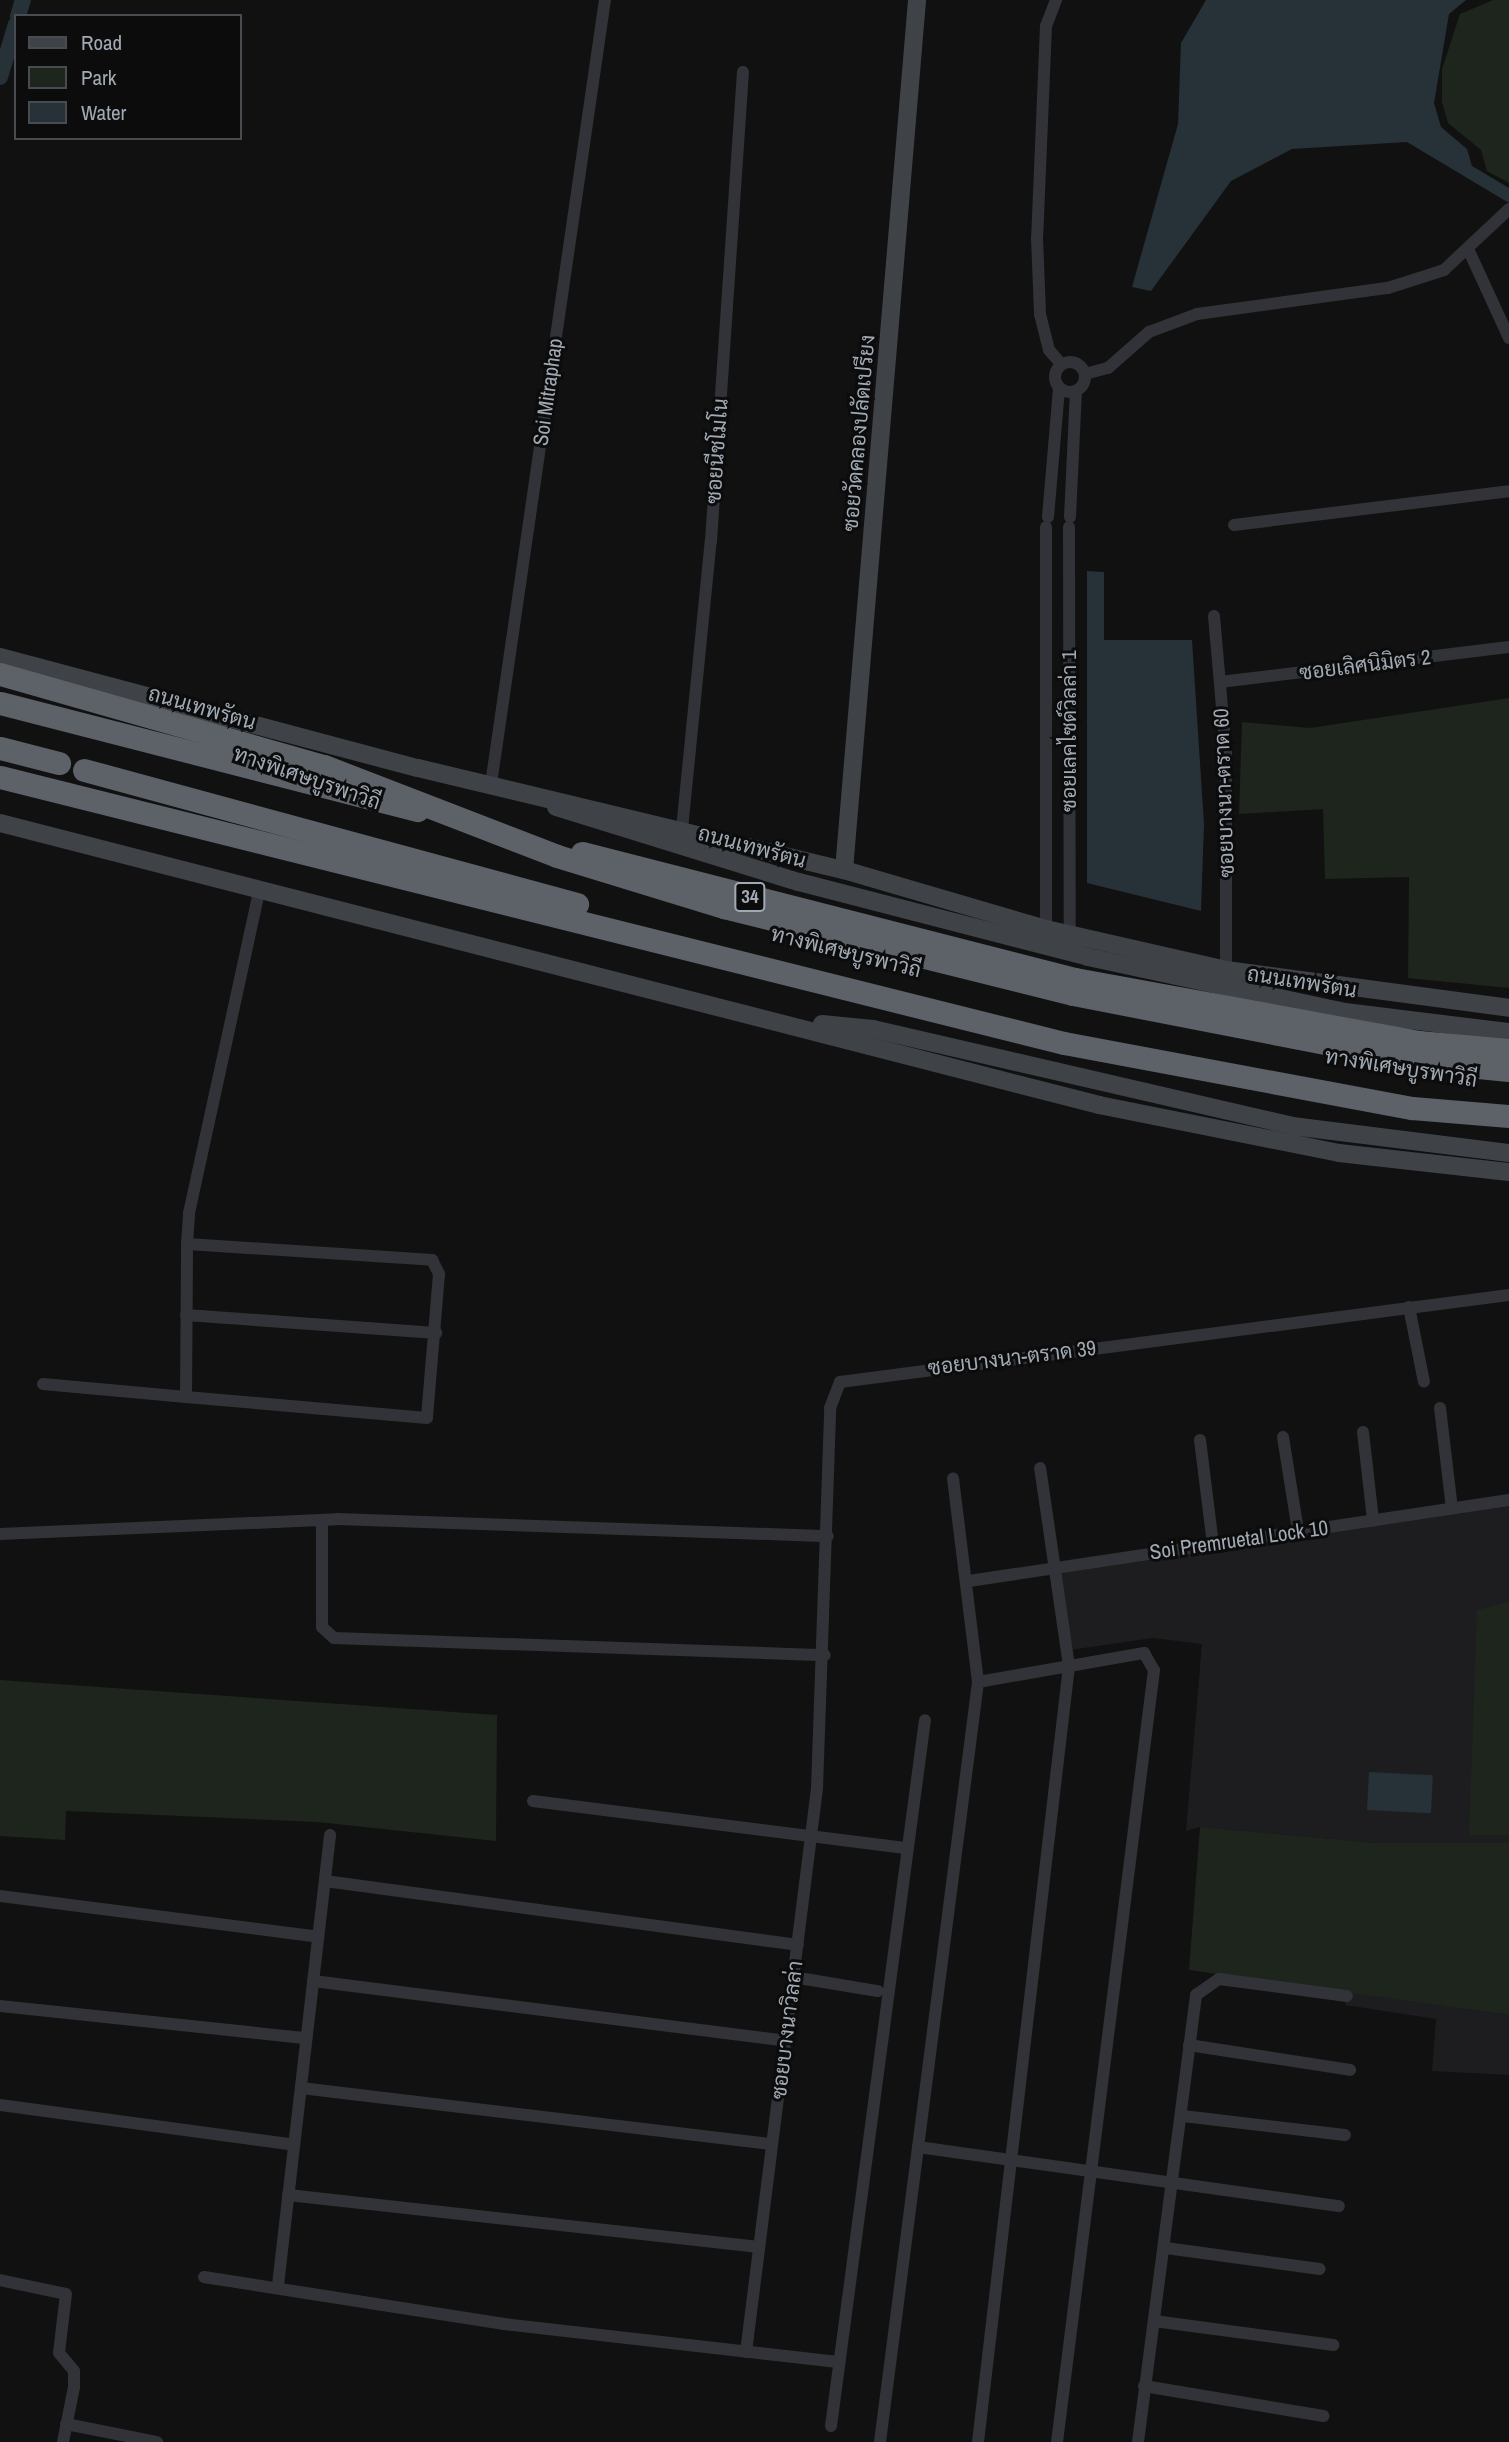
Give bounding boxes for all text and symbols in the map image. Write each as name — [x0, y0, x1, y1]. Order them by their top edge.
legend — [14, 14, 242, 140]
text: Road — [81, 28, 122, 57]
text: Park — [81, 63, 116, 92]
text: Water — [81, 98, 126, 127]
street label: ซอยวัดคลองปลัดเปรียง — [838, 334, 880, 532]
street label: Soi Mitraphap — [528, 337, 568, 447]
street label: ซอยนีชโมโน — [701, 397, 733, 505]
street label: ซอยเลิศนิมิตร 2 — [1298, 644, 1432, 686]
street label: ซอยเลคไซด์วิลล่า 1 — [1056, 650, 1082, 812]
street label: ถนนเทพรัตน — [145, 681, 259, 735]
street label: ซอยบางนา-ตราด 60 — [1208, 708, 1240, 878]
street label: ทางพิเศษบูรพาวิถี — [230, 741, 384, 815]
street label: ถนนเทพรัตน — [695, 821, 809, 873]
road number: 34 — [734, 882, 766, 912]
street label: ทางพิเศษบูรพาวิถี — [768, 921, 924, 983]
street label: ถนนเทพรัตน — [1245, 961, 1359, 1003]
street label: ทางพิเศษบูรพาวิถี — [1323, 1044, 1479, 1092]
street label: ซอยบางนา-ตราด 39 — [926, 1335, 1098, 1381]
street label: Soi Premruetal Lock 10 — [1148, 1515, 1330, 1565]
street label: ซอยบางนาวิลล่า — [766, 1959, 808, 2101]

